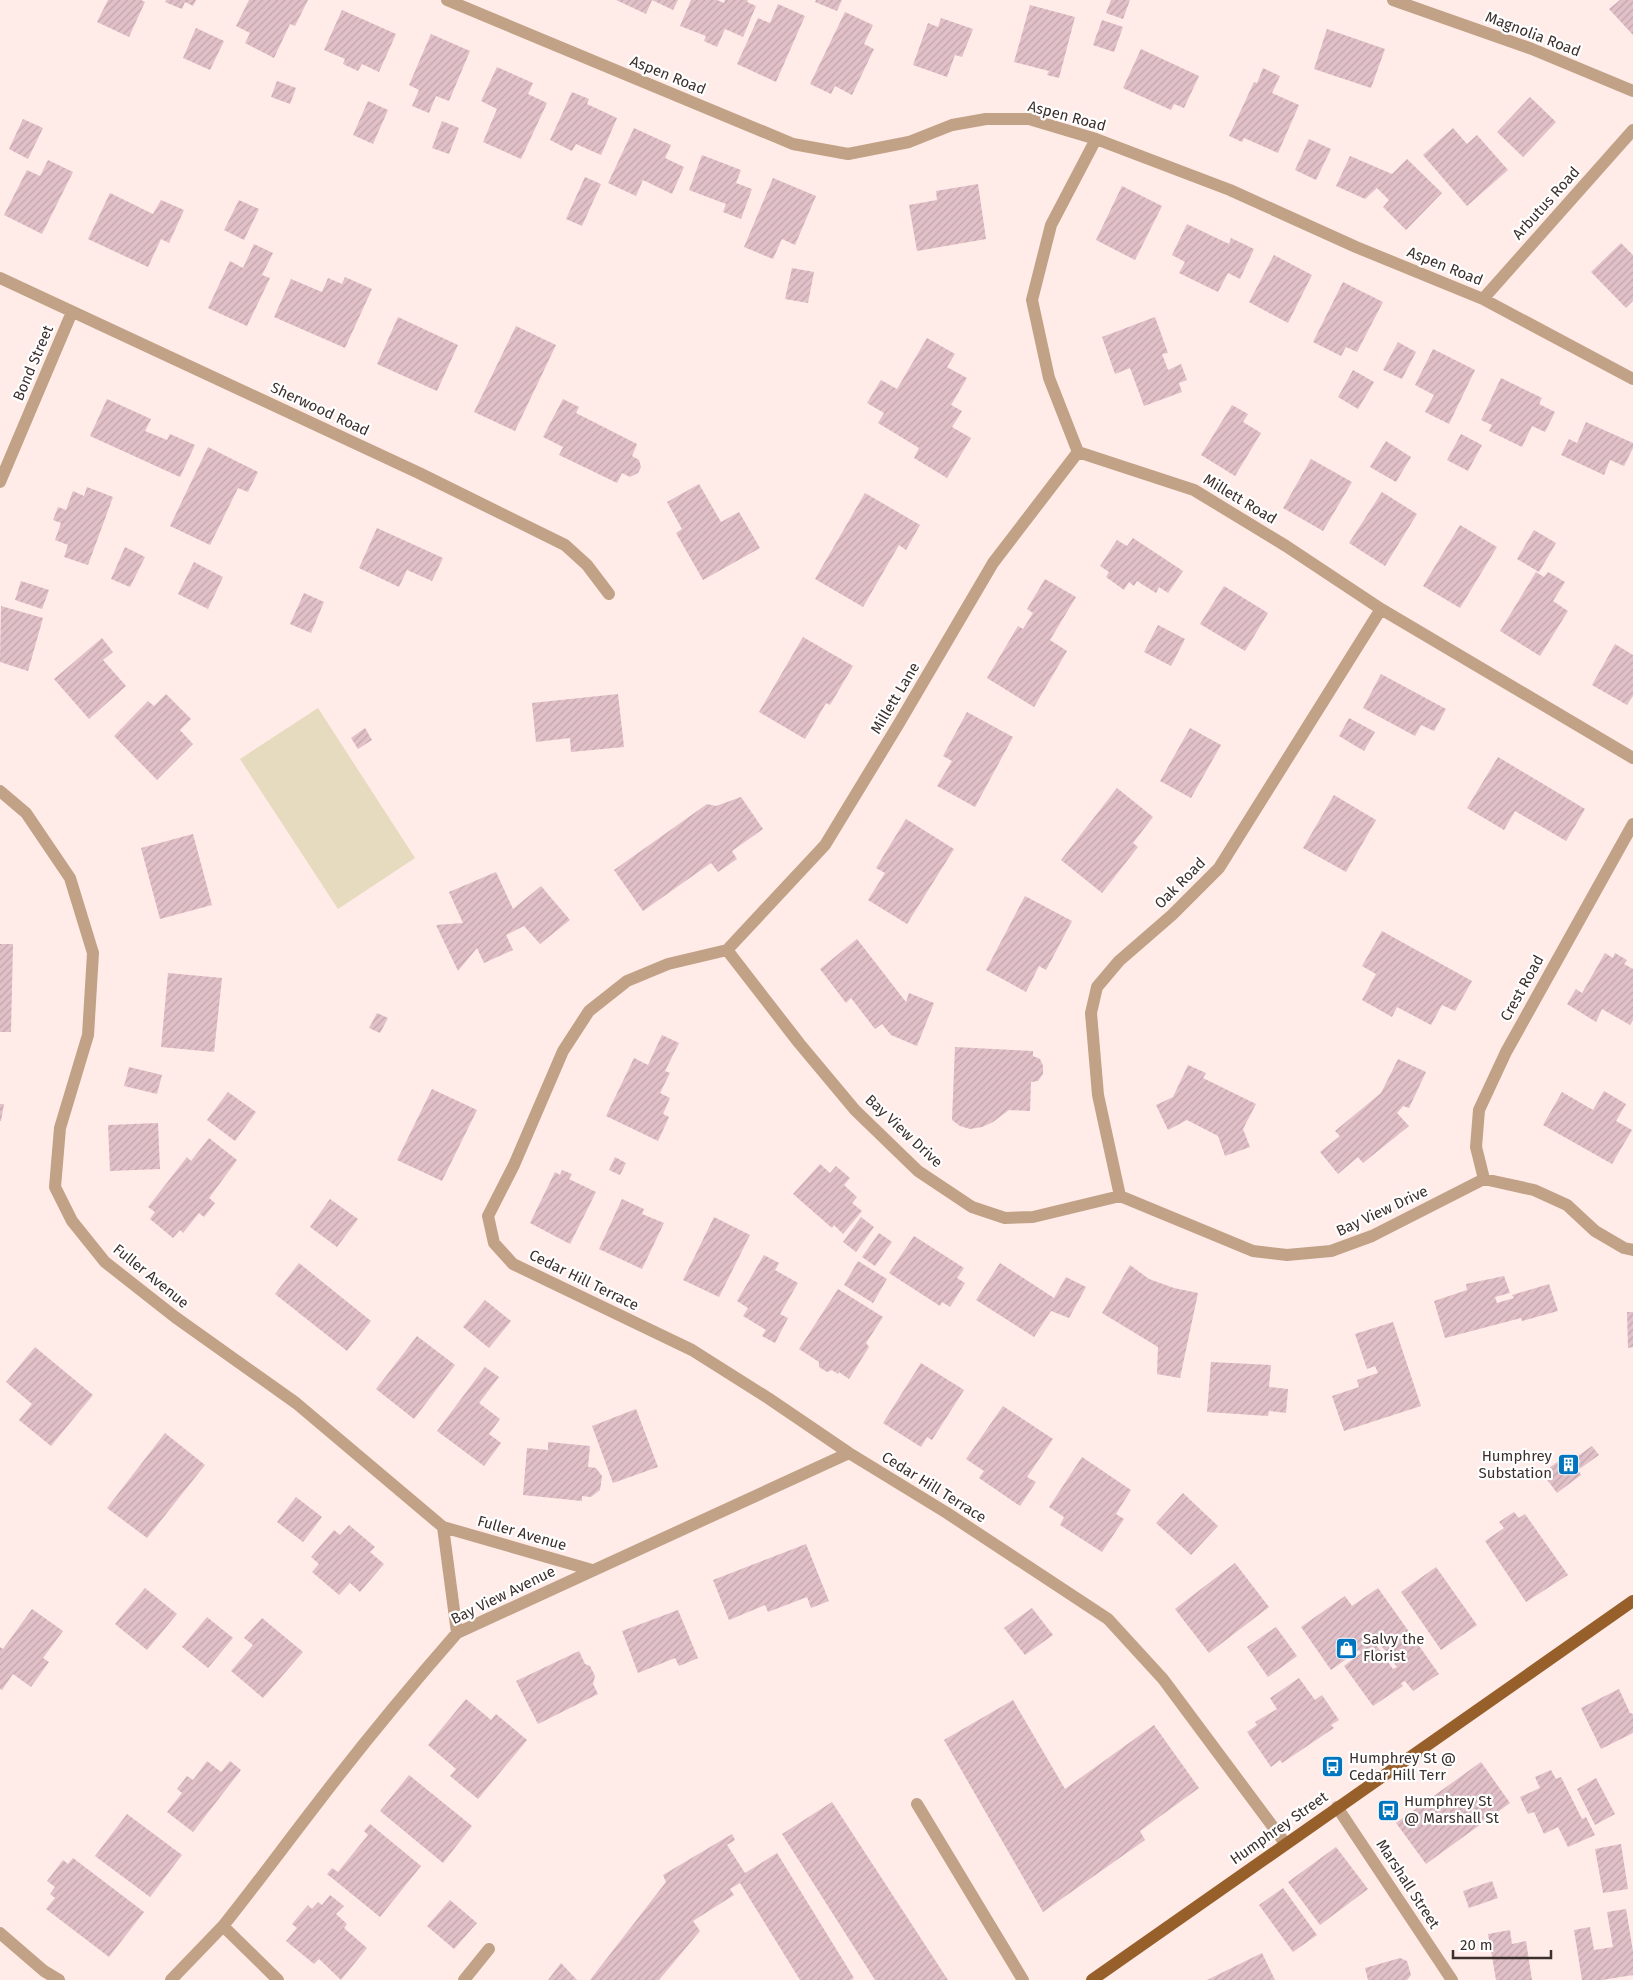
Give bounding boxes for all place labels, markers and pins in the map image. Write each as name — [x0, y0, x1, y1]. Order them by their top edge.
place label: Humphrey Substation — [1479, 1447, 1553, 1482]
building icon: Humphrey Substation — [1556, 1453, 1580, 1477]
place label: Salvy the Florist — [1363, 1630, 1425, 1665]
shop icon: Salvy the Florist — [1335, 1636, 1359, 1660]
place label: Humphrey St @ Cedar Hill Terr — [1349, 1749, 1456, 1784]
bus stop icon: Humphrey St @ Cedar Hill Terr — [1321, 1755, 1345, 1779]
place label: Humphrey St @ Marshall St — [1404, 1792, 1499, 1827]
bus stop icon: Humphrey St @ Marshall St — [1376, 1798, 1400, 1822]

